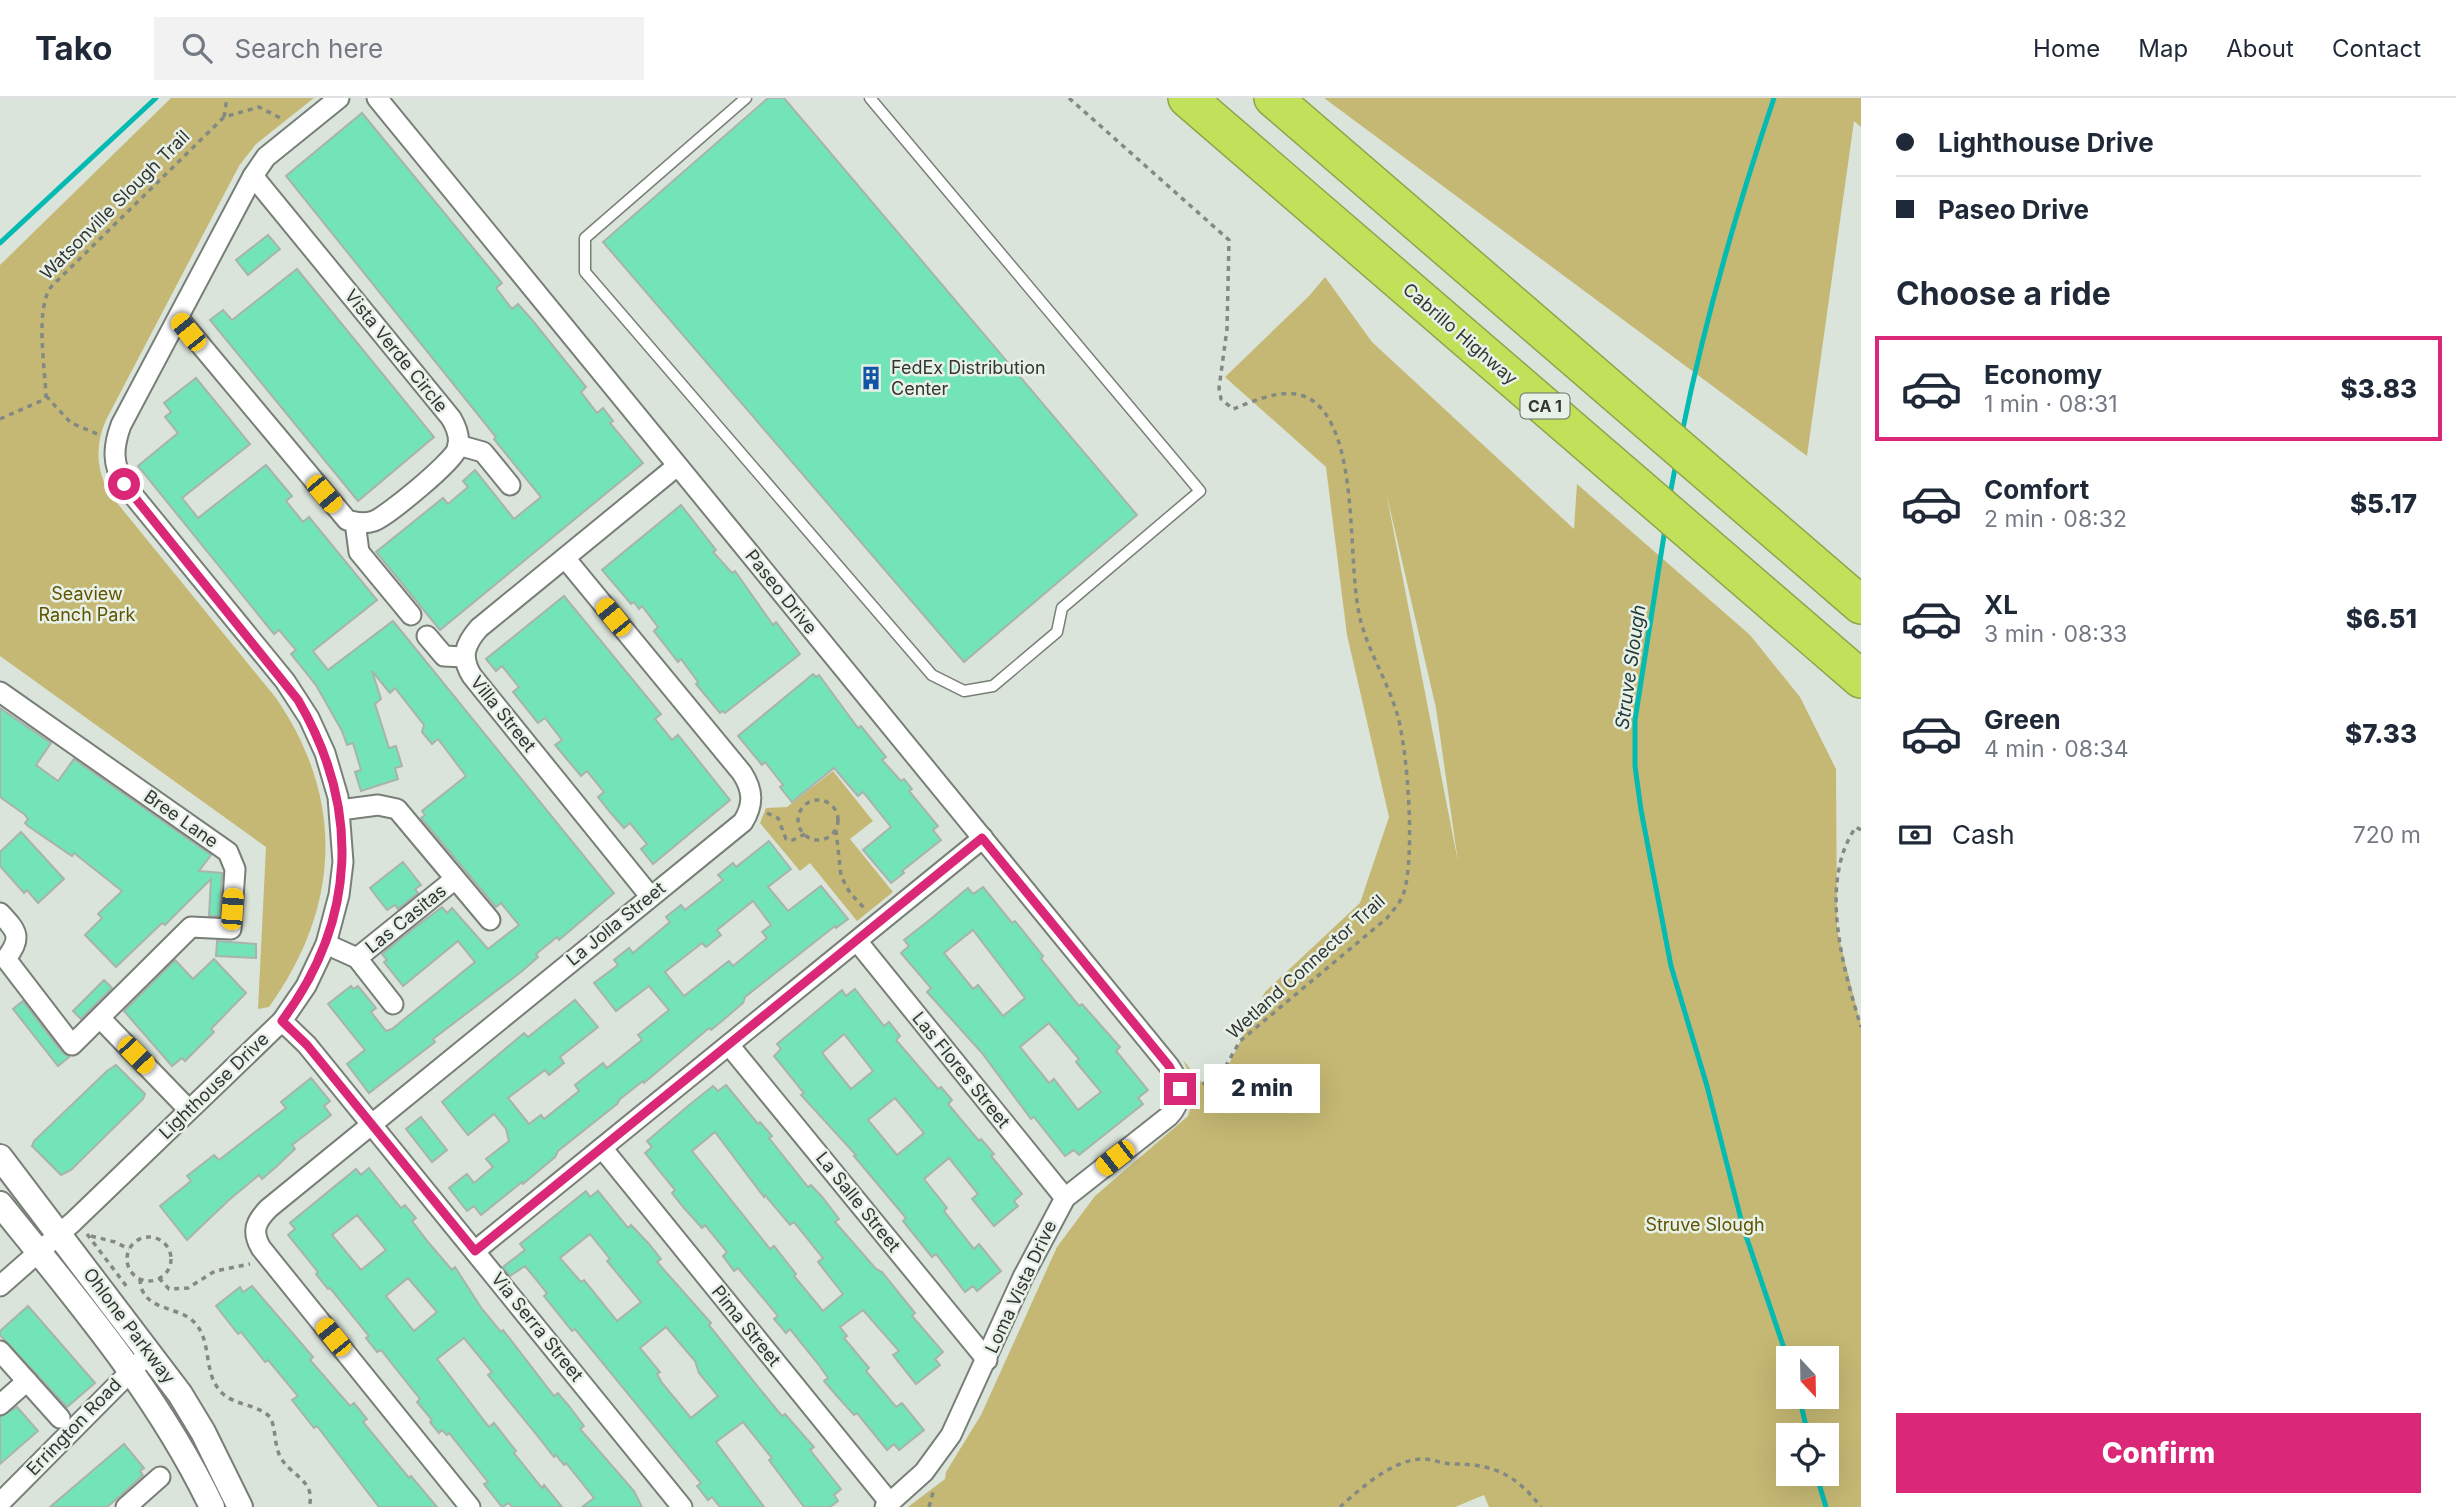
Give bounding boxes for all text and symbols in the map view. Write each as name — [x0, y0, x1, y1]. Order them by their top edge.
search box — [154, 17, 644, 80]
text: Tako — [35, 28, 112, 68]
icon: search — [178, 29, 216, 67]
text: Search here — [234, 33, 383, 64]
text: Home — [2033, 34, 2100, 63]
text: Map — [2138, 34, 2188, 63]
text: About — [2226, 34, 2294, 63]
text: Contact — [2332, 34, 2421, 63]
street label: Watsonville Slough Trail — [36, 126, 194, 284]
text: Lighthouse Drive — [1938, 127, 2154, 158]
text: Paseo Drive — [1938, 194, 2089, 225]
text: Choose a ride — [1896, 274, 2111, 313]
street label: Cabrillo Highway — [1399, 278, 1522, 389]
street label: Vista Verde Circle — [341, 285, 452, 416]
car — [167, 309, 210, 355]
place label: FedEx Distribution Center — [891, 357, 1046, 399]
icon: car — [1900, 357, 1963, 420]
text: Economy — [1984, 359, 2102, 390]
building icon: FedEx Distribution Center — [857, 364, 885, 392]
text: $3.83 — [2341, 373, 2417, 404]
text: 1 min · 08:31 — [1984, 390, 2118, 418]
road number: CA 1 — [1520, 394, 1570, 418]
route start — [108, 468, 140, 500]
car — [303, 471, 346, 517]
icon: car — [1900, 472, 1963, 535]
text: Comfort — [1984, 474, 2089, 505]
text: $5.17 — [2350, 488, 2417, 519]
text: 2 min · 08:32 — [1984, 505, 2127, 533]
street label: Paseo Drive — [741, 545, 822, 638]
park label: Seaview Ranch Park — [39, 583, 135, 625]
icon: car — [1900, 587, 1963, 650]
text: XL — [1984, 589, 2018, 620]
car — [592, 594, 635, 640]
water label: Struve Slough — [1610, 603, 1651, 731]
text: $6.51 — [2346, 603, 2417, 634]
text: 3 min · 08:33 — [1984, 620, 2127, 648]
street label: Villa Street — [466, 672, 540, 756]
icon: car — [1900, 702, 1963, 765]
text: Green — [1984, 704, 2061, 735]
text: $7.33 — [2345, 718, 2417, 749]
text: 4 min · 08:34 — [1984, 735, 2129, 763]
street label: Bree Lane — [140, 785, 222, 852]
icon: cash — [1896, 816, 1934, 854]
text: Cash — [1952, 819, 2015, 850]
text: 720 m — [2353, 821, 2421, 849]
street label: La Jolla Street — [562, 877, 669, 970]
street label: Las Casitas — [361, 880, 450, 957]
car — [221, 887, 244, 931]
street label: Wetland Connector Trail — [1222, 890, 1389, 1043]
street label: Las Flores Street — [908, 1008, 1015, 1132]
street label: Lighthouse Drive — [155, 1028, 273, 1143]
car — [114, 1033, 159, 1077]
callout: 2 min — [1204, 1065, 1320, 1114]
route end — [1164, 1073, 1196, 1105]
text: 2 min — [1231, 1074, 1293, 1102]
car — [1092, 1137, 1139, 1179]
street label: La Salle Street — [812, 1148, 905, 1256]
park label: Struve Slough — [1645, 1214, 1765, 1235]
street label: Loma Vista Drive — [981, 1217, 1060, 1356]
street label: Ohlone Parkway — [79, 1264, 180, 1388]
street label: Via Serra Street — [487, 1268, 588, 1385]
street label: Pima Street — [708, 1281, 785, 1370]
car — [312, 1314, 355, 1360]
north arrow — [1776, 1346, 1839, 1409]
map controls — [1776, 1346, 1839, 1486]
street label: Errington Road — [22, 1374, 125, 1479]
button: Confirm — [1896, 1413, 2421, 1493]
button: locate — [1776, 1423, 1839, 1486]

